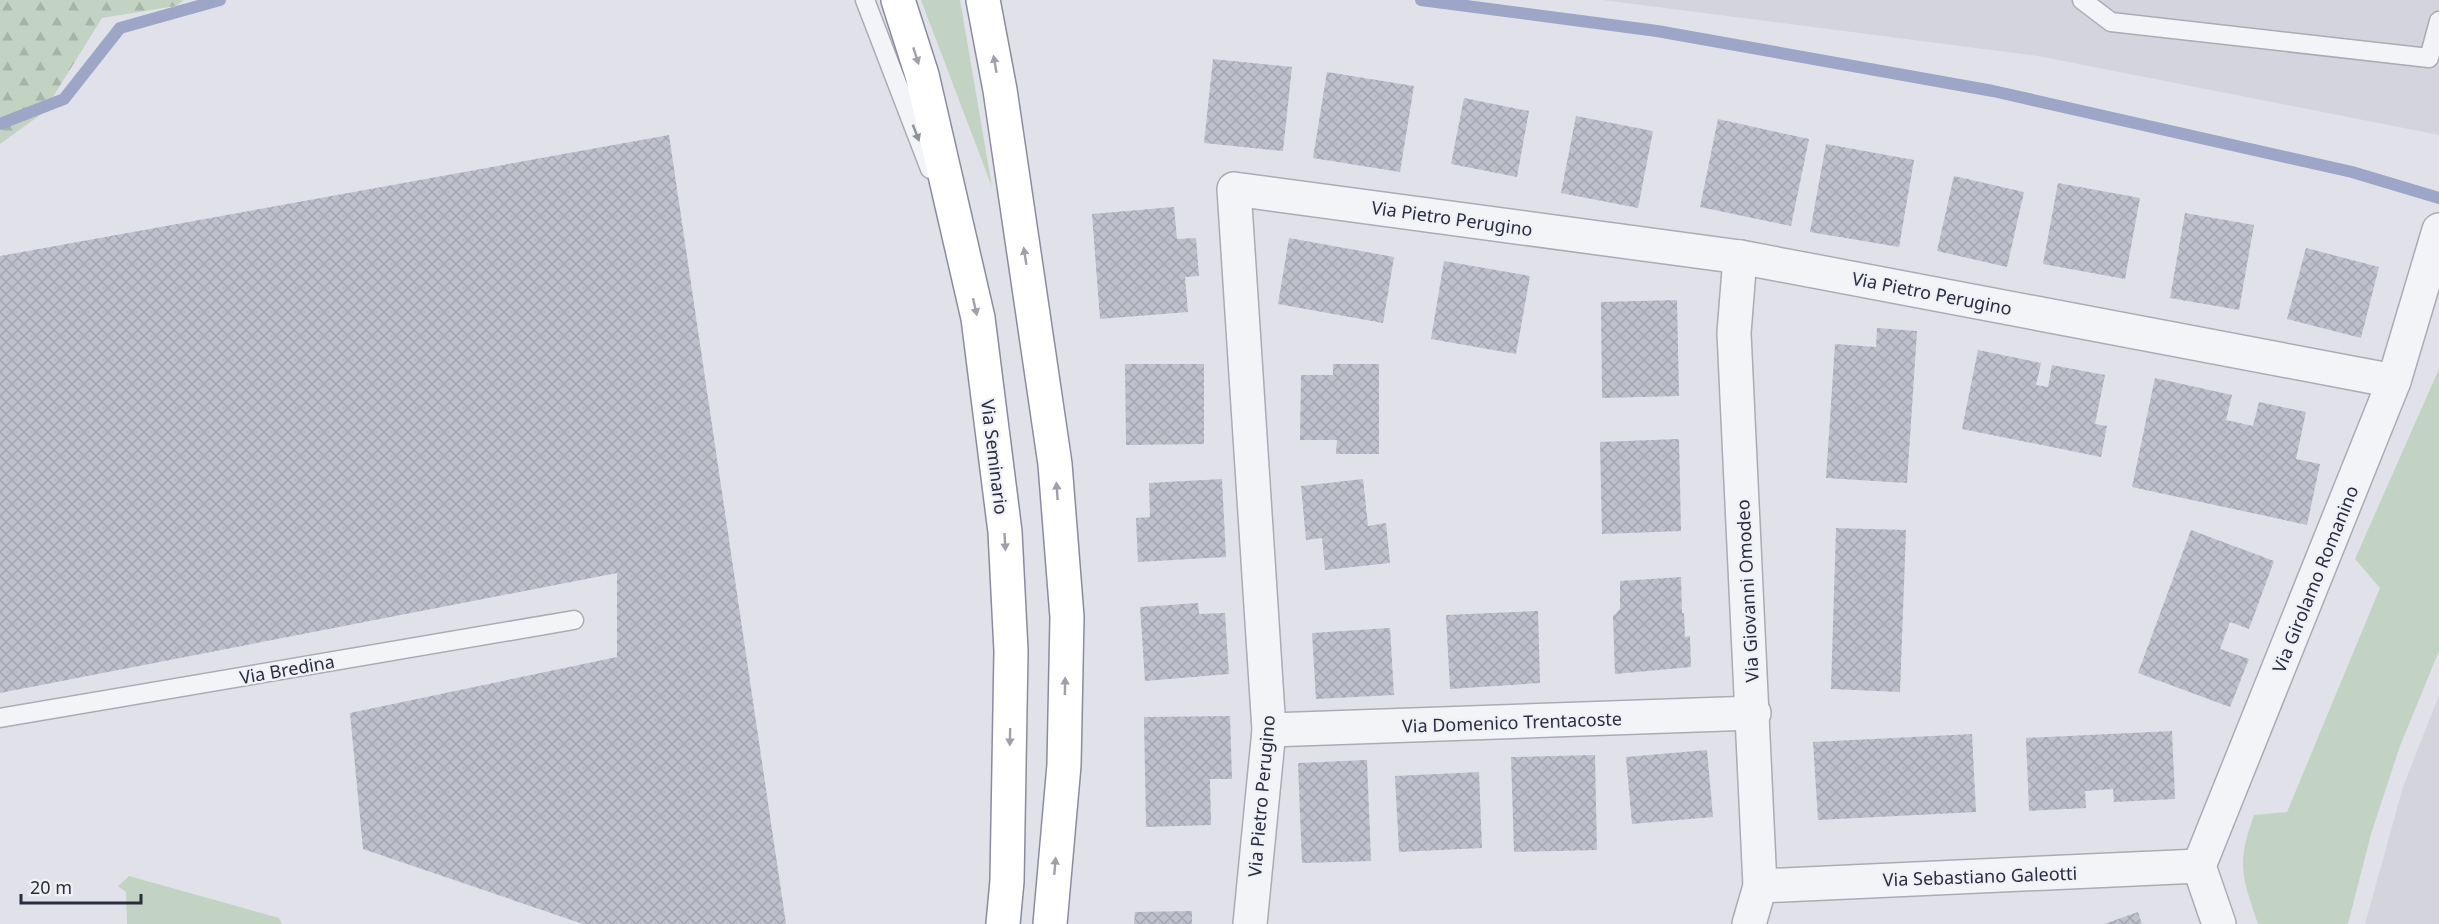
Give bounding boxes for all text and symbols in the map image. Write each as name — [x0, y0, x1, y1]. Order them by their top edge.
one-way arrow — [912, 47, 921, 65]
one-way arrow — [990, 54, 999, 73]
one-way arrow — [912, 124, 921, 142]
street label: Via Pietro Perugino — [1370, 195, 1534, 241]
one-way arrow — [1020, 247, 1029, 266]
street label: Via Pietro Perugino — [1850, 266, 2014, 320]
one-way arrow — [971, 297, 981, 316]
street label: Via Seminario — [976, 398, 1014, 516]
one-way arrow — [1052, 481, 1062, 500]
street label: Via Girolamo Romanino — [2266, 482, 2364, 676]
street label: Via Giovanni Omodeo — [1730, 499, 1764, 683]
one-way arrow — [1001, 532, 1010, 551]
street label: Via Bredina — [238, 649, 336, 689]
one-way arrow — [1061, 676, 1070, 695]
street label: Via Domenico Trentacoste — [1402, 706, 1622, 738]
street label: Via Pietro Perugino — [1242, 714, 1280, 878]
one-way arrow — [1005, 727, 1015, 746]
one-way arrow — [1050, 856, 1060, 875]
street label: Via Sebastiano Galeotti — [1882, 861, 2078, 891]
scale bar — [21, 867, 141, 905]
text: 20 m — [30, 875, 72, 899]

